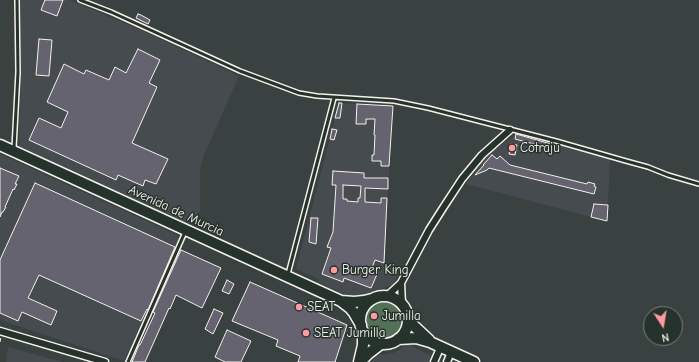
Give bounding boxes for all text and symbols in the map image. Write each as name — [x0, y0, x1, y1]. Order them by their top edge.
place label: Cotraju — [520, 140, 560, 156]
marker: Cotraju — [507, 143, 517, 153]
street label: Avenida de Murcia — [126, 182, 226, 240]
place label: Burger King — [342, 262, 409, 278]
marker: Burger King — [329, 265, 339, 275]
place label: SEAT — [307, 299, 335, 315]
marker: SEAT — [294, 302, 304, 312]
north arrow — [643, 306, 683, 346]
place label: Jumilla — [382, 308, 421, 324]
marker: Jumilla — [369, 311, 379, 321]
place label: SEAT Jumilla — [314, 325, 385, 341]
marker: SEAT Jumilla — [301, 328, 311, 338]
text: N — [661, 330, 670, 344]

